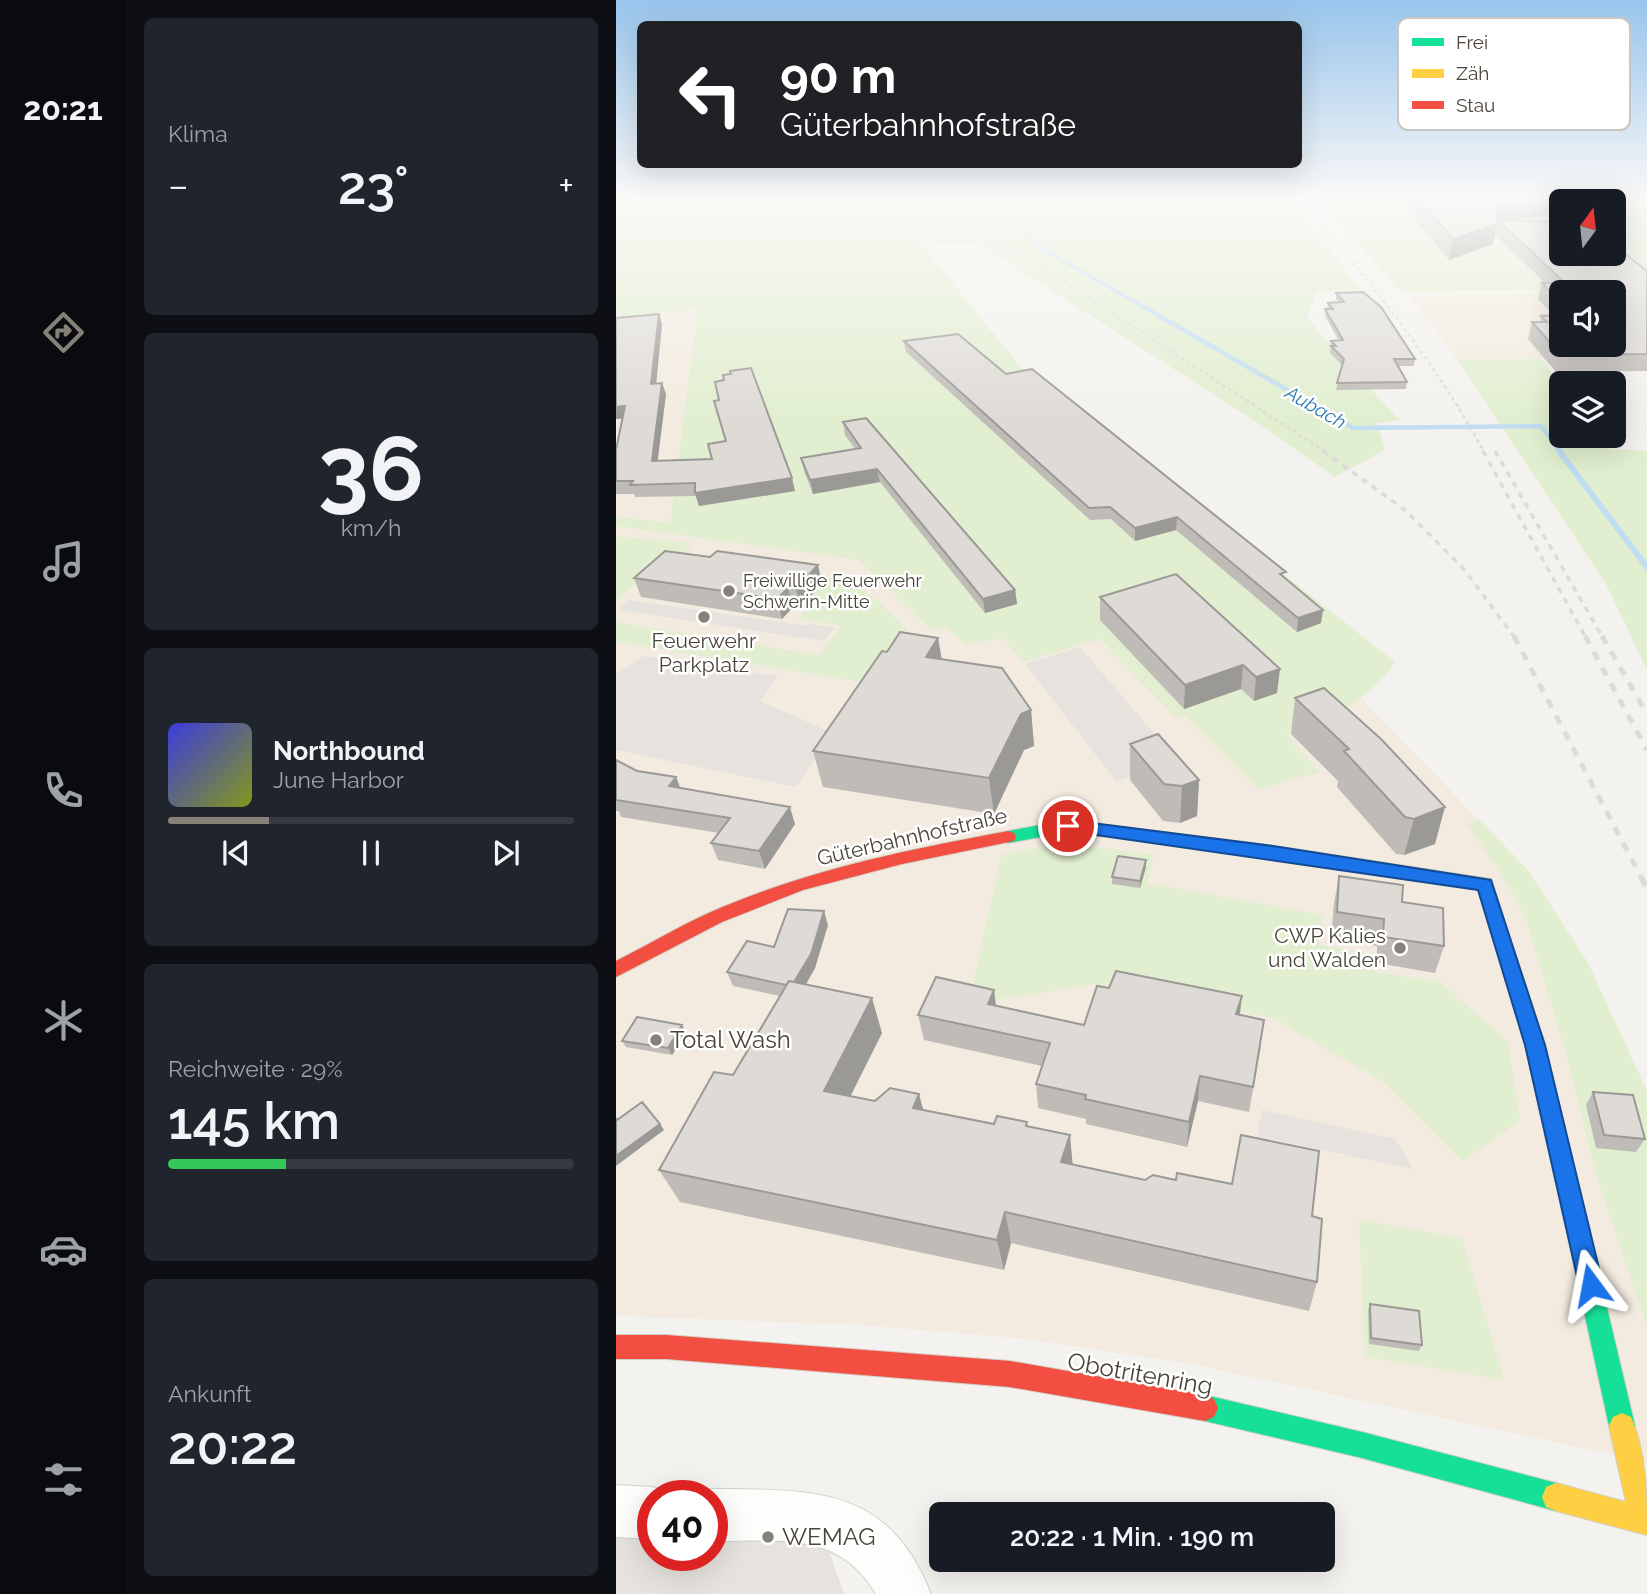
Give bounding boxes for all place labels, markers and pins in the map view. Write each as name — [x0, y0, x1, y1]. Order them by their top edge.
place label: Freiwillige Feuerwehr Schwerin-Mitte — [743, 570, 923, 612]
marker: Freiwillige Feuerwehr Schwerin-Mitte — [721, 583, 737, 599]
marker: Feuerwehr Parkplatz — [696, 609, 712, 625]
place label: Feuerwehr Parkplatz — [652, 628, 757, 677]
pin — [1038, 796, 1098, 856]
place label: CWP Kalies und Walden — [1268, 923, 1386, 972]
marker: CWP Kalies und Walden — [1392, 940, 1408, 956]
place label: Total Wash — [670, 1025, 791, 1054]
marker: Total Wash — [648, 1032, 664, 1048]
place label: WEMAG — [782, 1522, 876, 1551]
marker: WEMAG — [760, 1529, 776, 1545]

